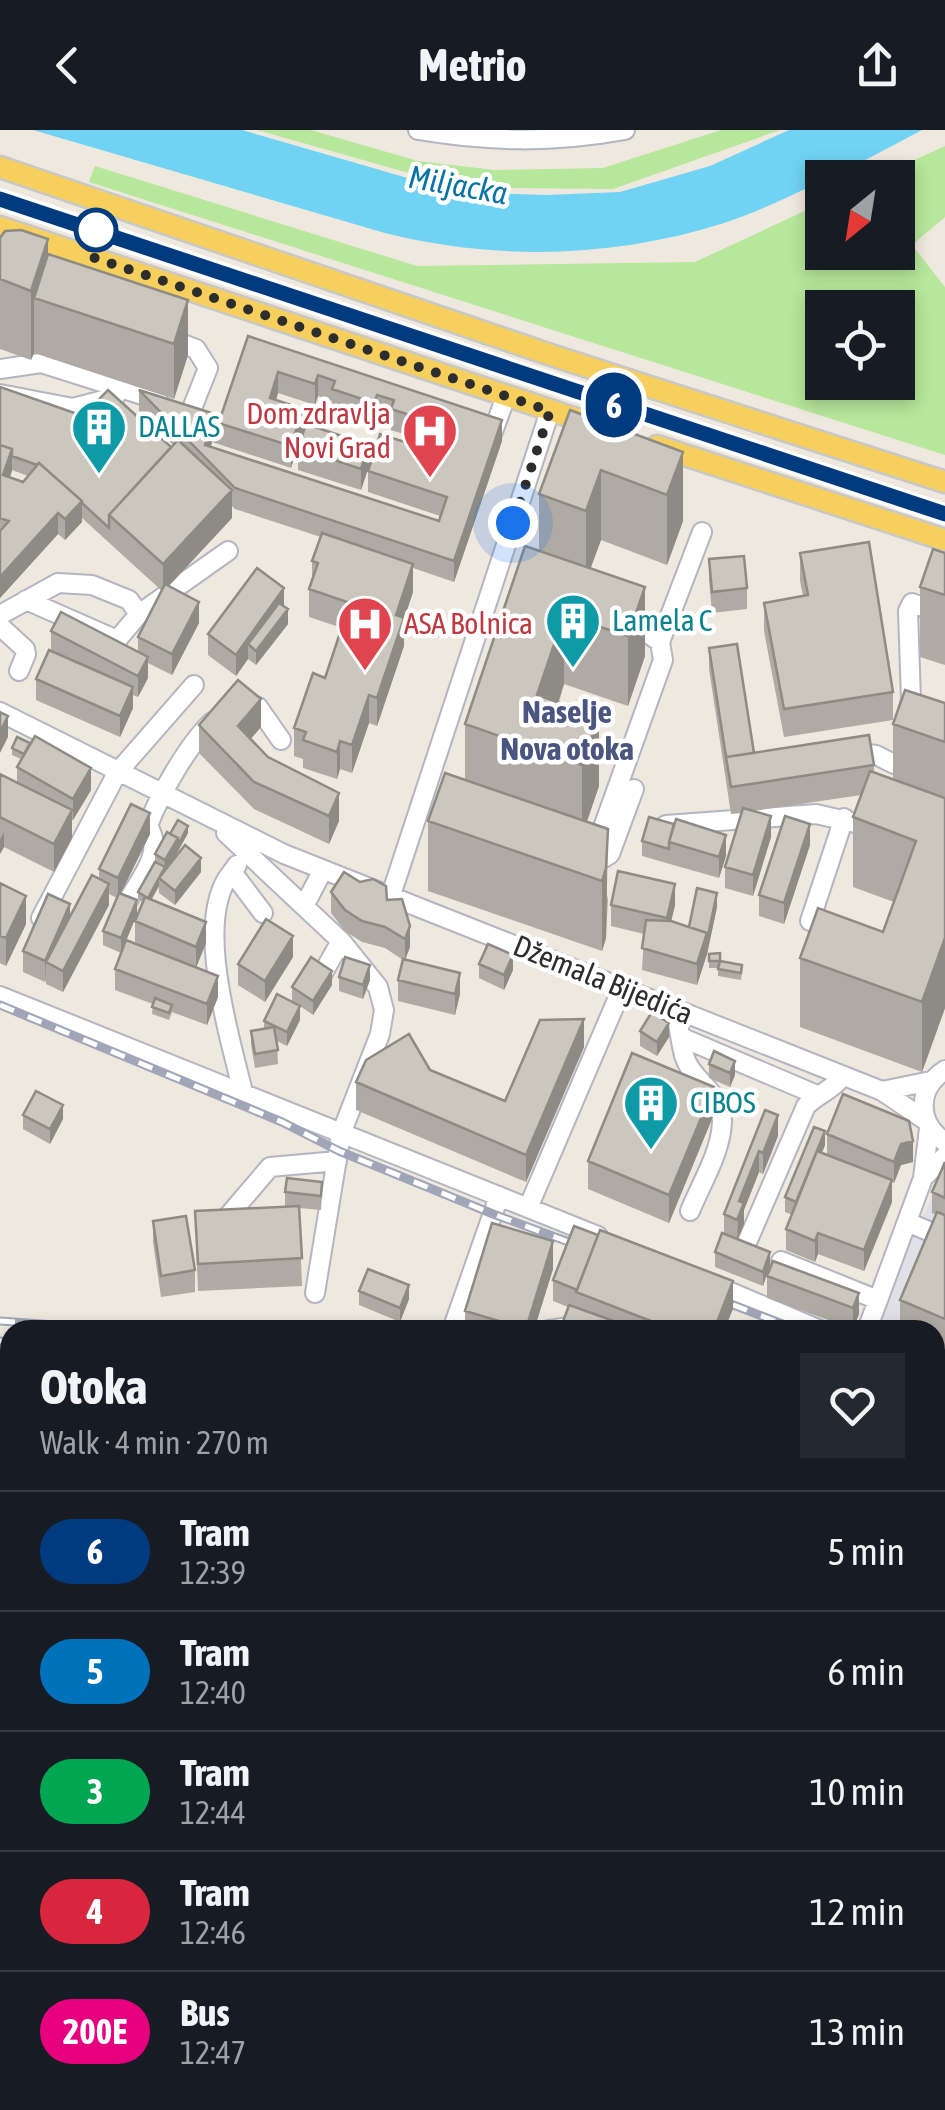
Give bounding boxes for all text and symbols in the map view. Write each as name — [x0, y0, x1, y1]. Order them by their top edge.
icon: back — [40, 38, 95, 93]
icon: share — [850, 38, 905, 93]
text: Metrio — [418, 39, 527, 91]
water label: Miljacka — [406, 158, 510, 211]
north arrow — [805, 160, 915, 270]
map controls — [805, 160, 915, 400]
unlabelled marker — [75, 209, 117, 251]
button: locate — [805, 290, 915, 400]
line badge: 6 — [582, 372, 646, 438]
text: 6 — [606, 385, 622, 425]
place label: Dom zdravlja Novi Grad — [246, 396, 391, 464]
building icon: DALLAS — [69, 397, 129, 476]
hospital icon: Dom zdravlja Novi Grad — [400, 401, 460, 480]
place label: DALLAS — [138, 409, 220, 443]
your location — [488, 498, 538, 548]
building icon: Lamela C — [543, 591, 603, 670]
hospital icon: ASA Bolnica — [335, 594, 395, 673]
place label: Lamela C — [612, 603, 712, 637]
place label: ASA Bolnica — [404, 606, 533, 640]
district label: Naselje Nova otoka — [500, 693, 634, 767]
street label: Džemala Bijedića — [509, 928, 698, 1030]
building icon: CIBOS — [621, 1073, 681, 1152]
place label: CIBOS — [690, 1085, 756, 1119]
button: heart — [800, 1353, 905, 1458]
text: Otoka — [40, 1359, 147, 1414]
text: Walk · 4 min · 270 m — [40, 1424, 269, 1461]
text: Tram — [180, 1511, 250, 1554]
text: 5 min — [827, 1530, 905, 1573]
text: 6 — [87, 1531, 103, 1571]
text: 12:39 — [180, 1554, 246, 1591]
text: Tram — [180, 1631, 250, 1674]
text: 6 min — [827, 1650, 905, 1693]
text: 5 — [87, 1651, 103, 1691]
text: 12:40 — [180, 1674, 246, 1711]
text: Tram — [180, 1751, 250, 1794]
text: 10 min — [810, 1770, 905, 1813]
text: 3 — [87, 1771, 103, 1811]
text: 12:44 — [180, 1794, 246, 1831]
text: Tram — [180, 1871, 250, 1914]
text: 12 min — [810, 1890, 905, 1933]
text: 4 — [87, 1891, 103, 1931]
text: 12:46 — [180, 1914, 246, 1951]
text: Bus — [180, 1991, 230, 2034]
text: 13 min — [810, 2010, 905, 2053]
text: 200E — [63, 2011, 127, 2051]
text: 12:47 — [180, 2034, 246, 2071]

